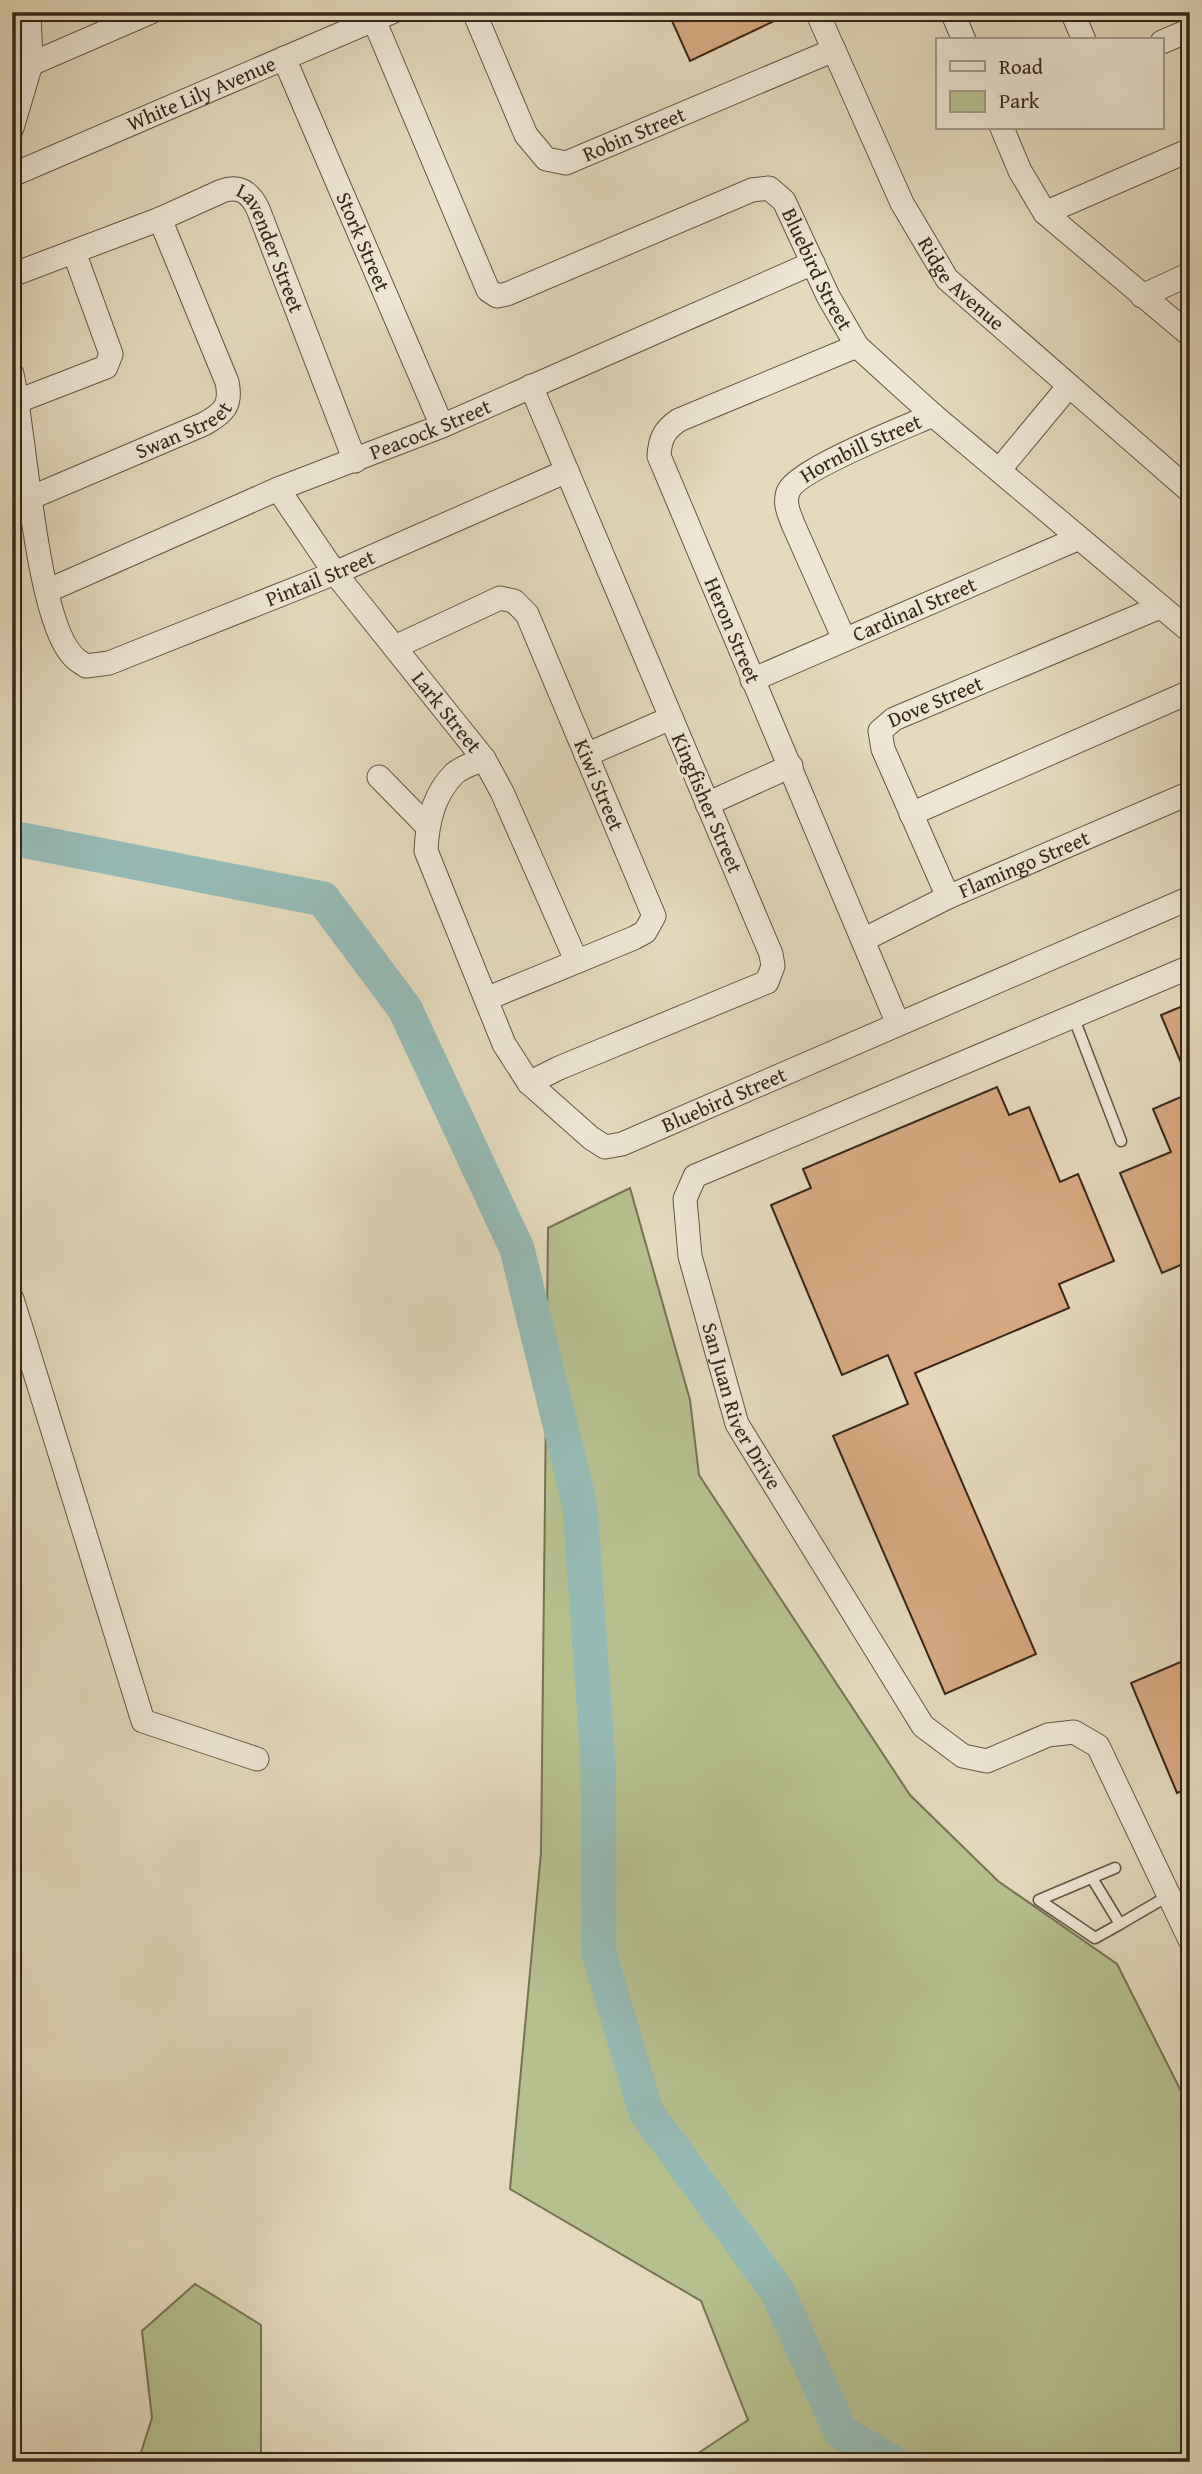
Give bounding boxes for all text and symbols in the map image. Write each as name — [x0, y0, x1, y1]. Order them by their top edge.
legend — [936, 38, 1164, 130]
street label: White Lily Avenue — [122, 48, 281, 139]
text: Road — [999, 51, 1044, 82]
text: Park — [999, 85, 1040, 116]
street label: Robin Street — [578, 98, 691, 169]
street label: Lavender Street — [232, 174, 313, 318]
street label: Stork Street — [328, 187, 399, 297]
street label: Bluebird Street — [774, 203, 861, 337]
street label: Ridge Avenue — [910, 231, 1012, 338]
street label: Peacock Street — [365, 390, 496, 467]
street label: Swan Street — [130, 395, 240, 466]
street label: Hornbill Street — [793, 405, 927, 490]
street label: Pintail Street — [261, 541, 380, 614]
street label: Cardinal Street — [847, 568, 982, 650]
street label: Heron Street — [697, 572, 769, 688]
street label: Lark Street — [404, 664, 490, 760]
street label: Dove Street — [883, 667, 988, 735]
street label: Kingfisher Street — [664, 728, 751, 878]
street label: Kiwi Street — [566, 734, 633, 836]
street label: Flamingo Street — [953, 822, 1095, 906]
street label: Bluebird Street — [656, 1058, 792, 1140]
street label: San Juan River Drive — [694, 1319, 790, 1495]

